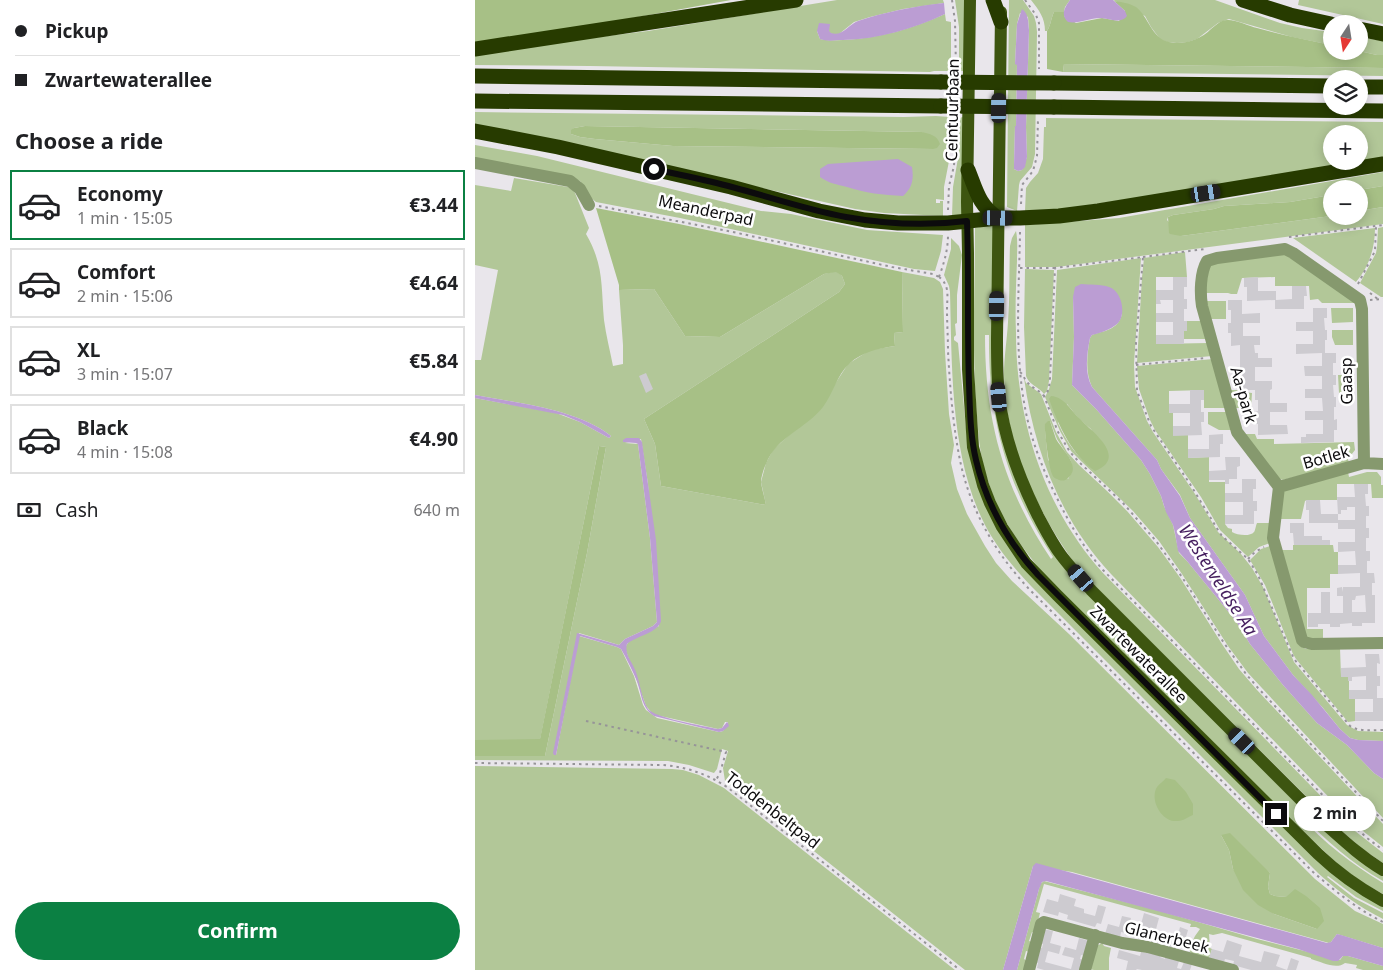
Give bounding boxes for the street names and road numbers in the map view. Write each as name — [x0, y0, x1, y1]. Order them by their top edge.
street label: Ceintuurbaan — [940, 58, 964, 162]
street label: Meanderpad — [657, 189, 755, 231]
street label: Gaasp — [1335, 357, 1357, 405]
street label: Aa-park — [1225, 364, 1263, 426]
street label: Botlek — [1300, 440, 1352, 474]
street label: Zwartewaterallee — [1085, 600, 1193, 708]
street label: Toddenbeltpad — [722, 766, 824, 854]
street label: Glanerbeek — [1122, 916, 1212, 958]

